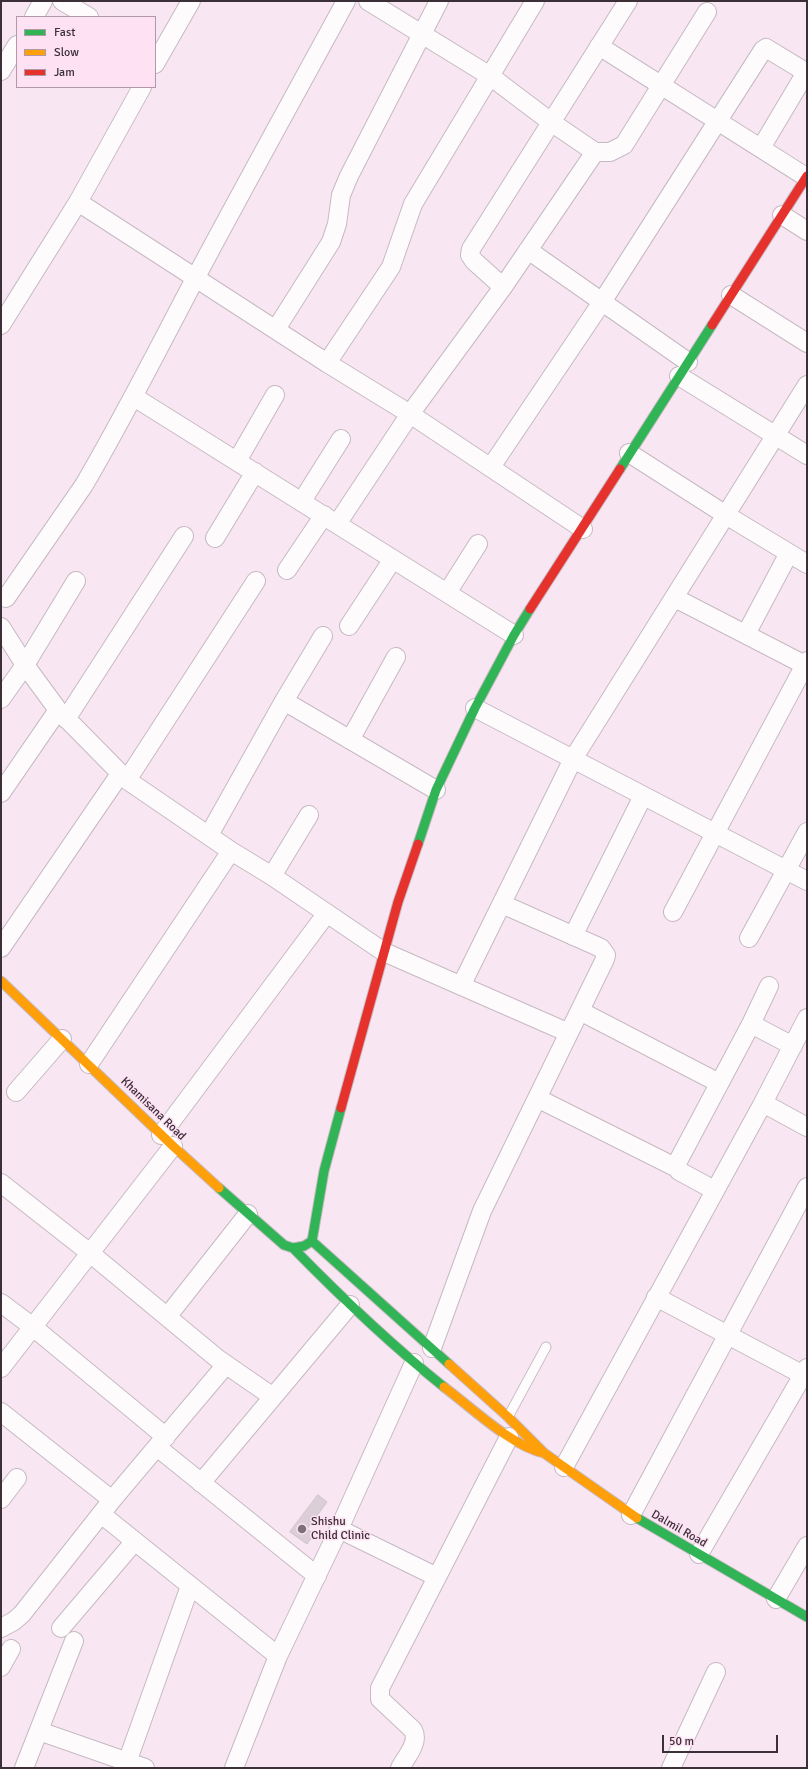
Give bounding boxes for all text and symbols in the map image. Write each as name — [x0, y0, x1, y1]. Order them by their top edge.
legend — [16, 16, 156, 88]
text: Fast — [54, 25, 75, 40]
text: Slow — [54, 45, 79, 60]
text: Jam — [54, 65, 75, 80]
street label: Khamisana Road — [117, 1074, 189, 1144]
street label: Dalmil Road — [649, 1507, 709, 1551]
place label: Shishu Child Clinic — [311, 1515, 370, 1543]
marker: Shishu Child Clinic — [296, 1523, 308, 1535]
scale bar — [664, 1727, 780, 1753]
text: 50 m — [669, 1734, 694, 1749]

